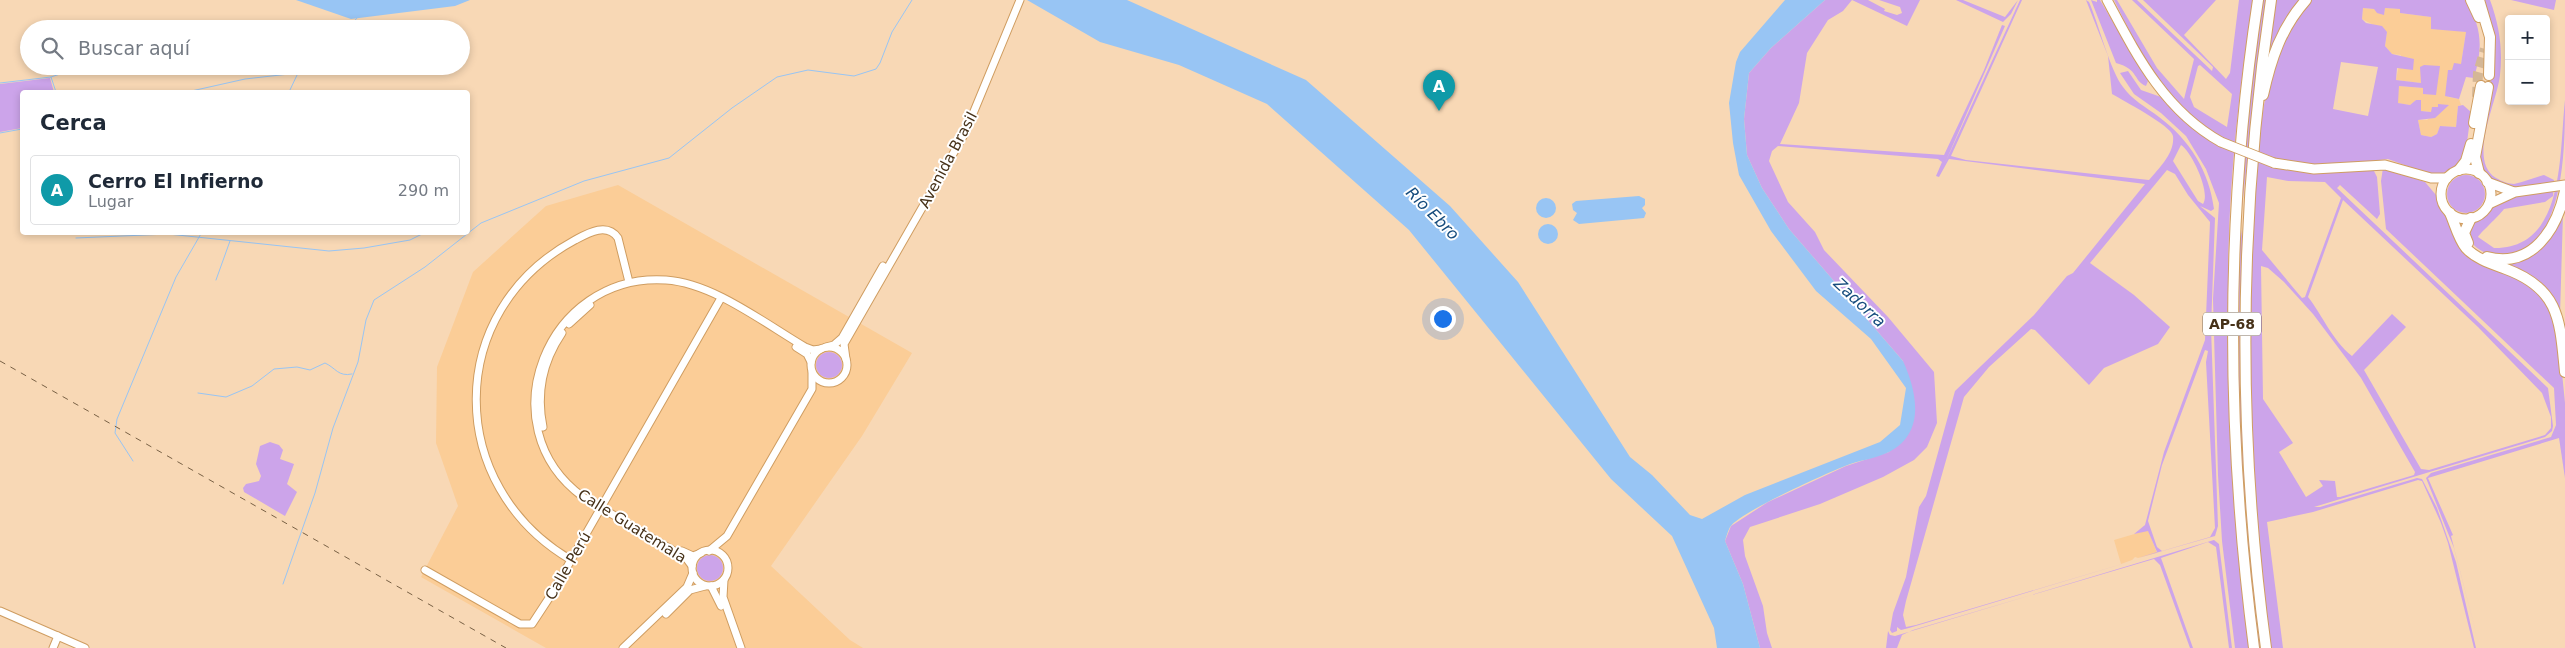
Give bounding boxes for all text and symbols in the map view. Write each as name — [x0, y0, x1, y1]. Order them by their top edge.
map controls — [2505, 15, 2550, 105]
button: + — [2505, 15, 2550, 60]
search box — [20, 20, 470, 75]
icon: search — [38, 34, 66, 62]
text: Buscar aquí — [78, 37, 190, 59]
button: − — [2505, 60, 2550, 105]
pin: A — [1423, 70, 1455, 111]
street label: Avenida Brasil — [915, 109, 981, 211]
text: Cerca — [40, 111, 107, 135]
text: Cerro El Infierno — [88, 170, 264, 192]
text: A — [51, 181, 63, 200]
text: 290 m — [398, 181, 449, 200]
water label: Río Ebro — [1402, 183, 1463, 244]
text: Lugar — [88, 192, 133, 211]
water label: Zadorra — [1829, 273, 1889, 331]
your location — [1430, 306, 1456, 332]
road number: AP-68 — [2203, 312, 2261, 336]
street label: Calle Guatemala — [574, 485, 690, 567]
street label: Calle Perú — [541, 529, 595, 603]

